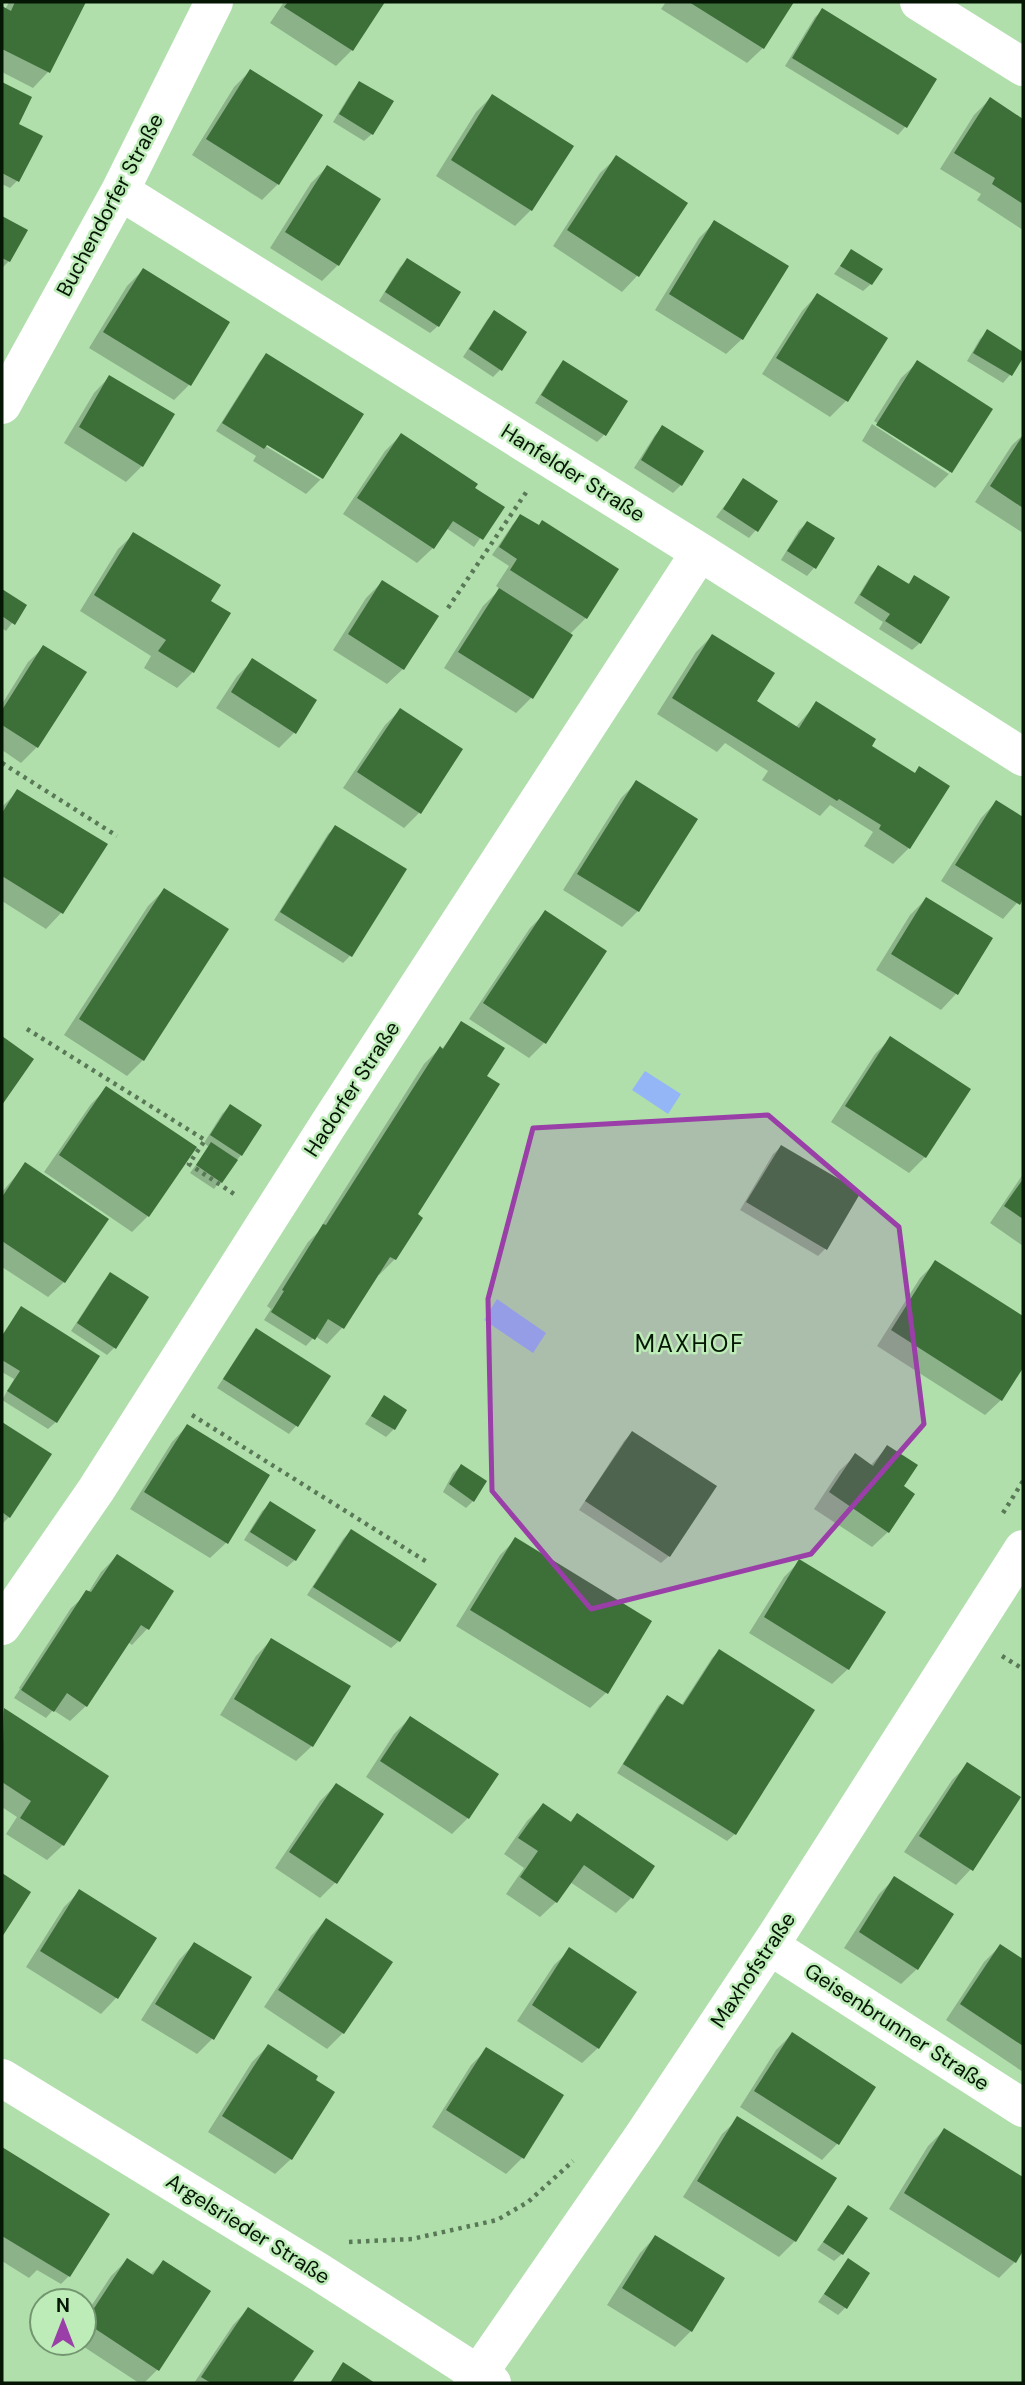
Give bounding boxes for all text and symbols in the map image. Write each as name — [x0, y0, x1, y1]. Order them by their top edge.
street label: Buchendorfer Straße — [50, 109, 170, 301]
street label: Hanfelder Straße — [496, 417, 650, 529]
street label: Hadorfer Straße — [298, 1016, 406, 1162]
district label: MAXHOF — [635, 1328, 745, 1359]
street label: Maxhofstraße — [704, 1907, 802, 2033]
street label: Geisenbrunner Straße — [799, 1957, 995, 2097]
street label: Argelsrieder Straße — [161, 2167, 335, 2291]
north arrow — [28, 2287, 98, 2357]
text: N — [56, 2293, 70, 2318]

